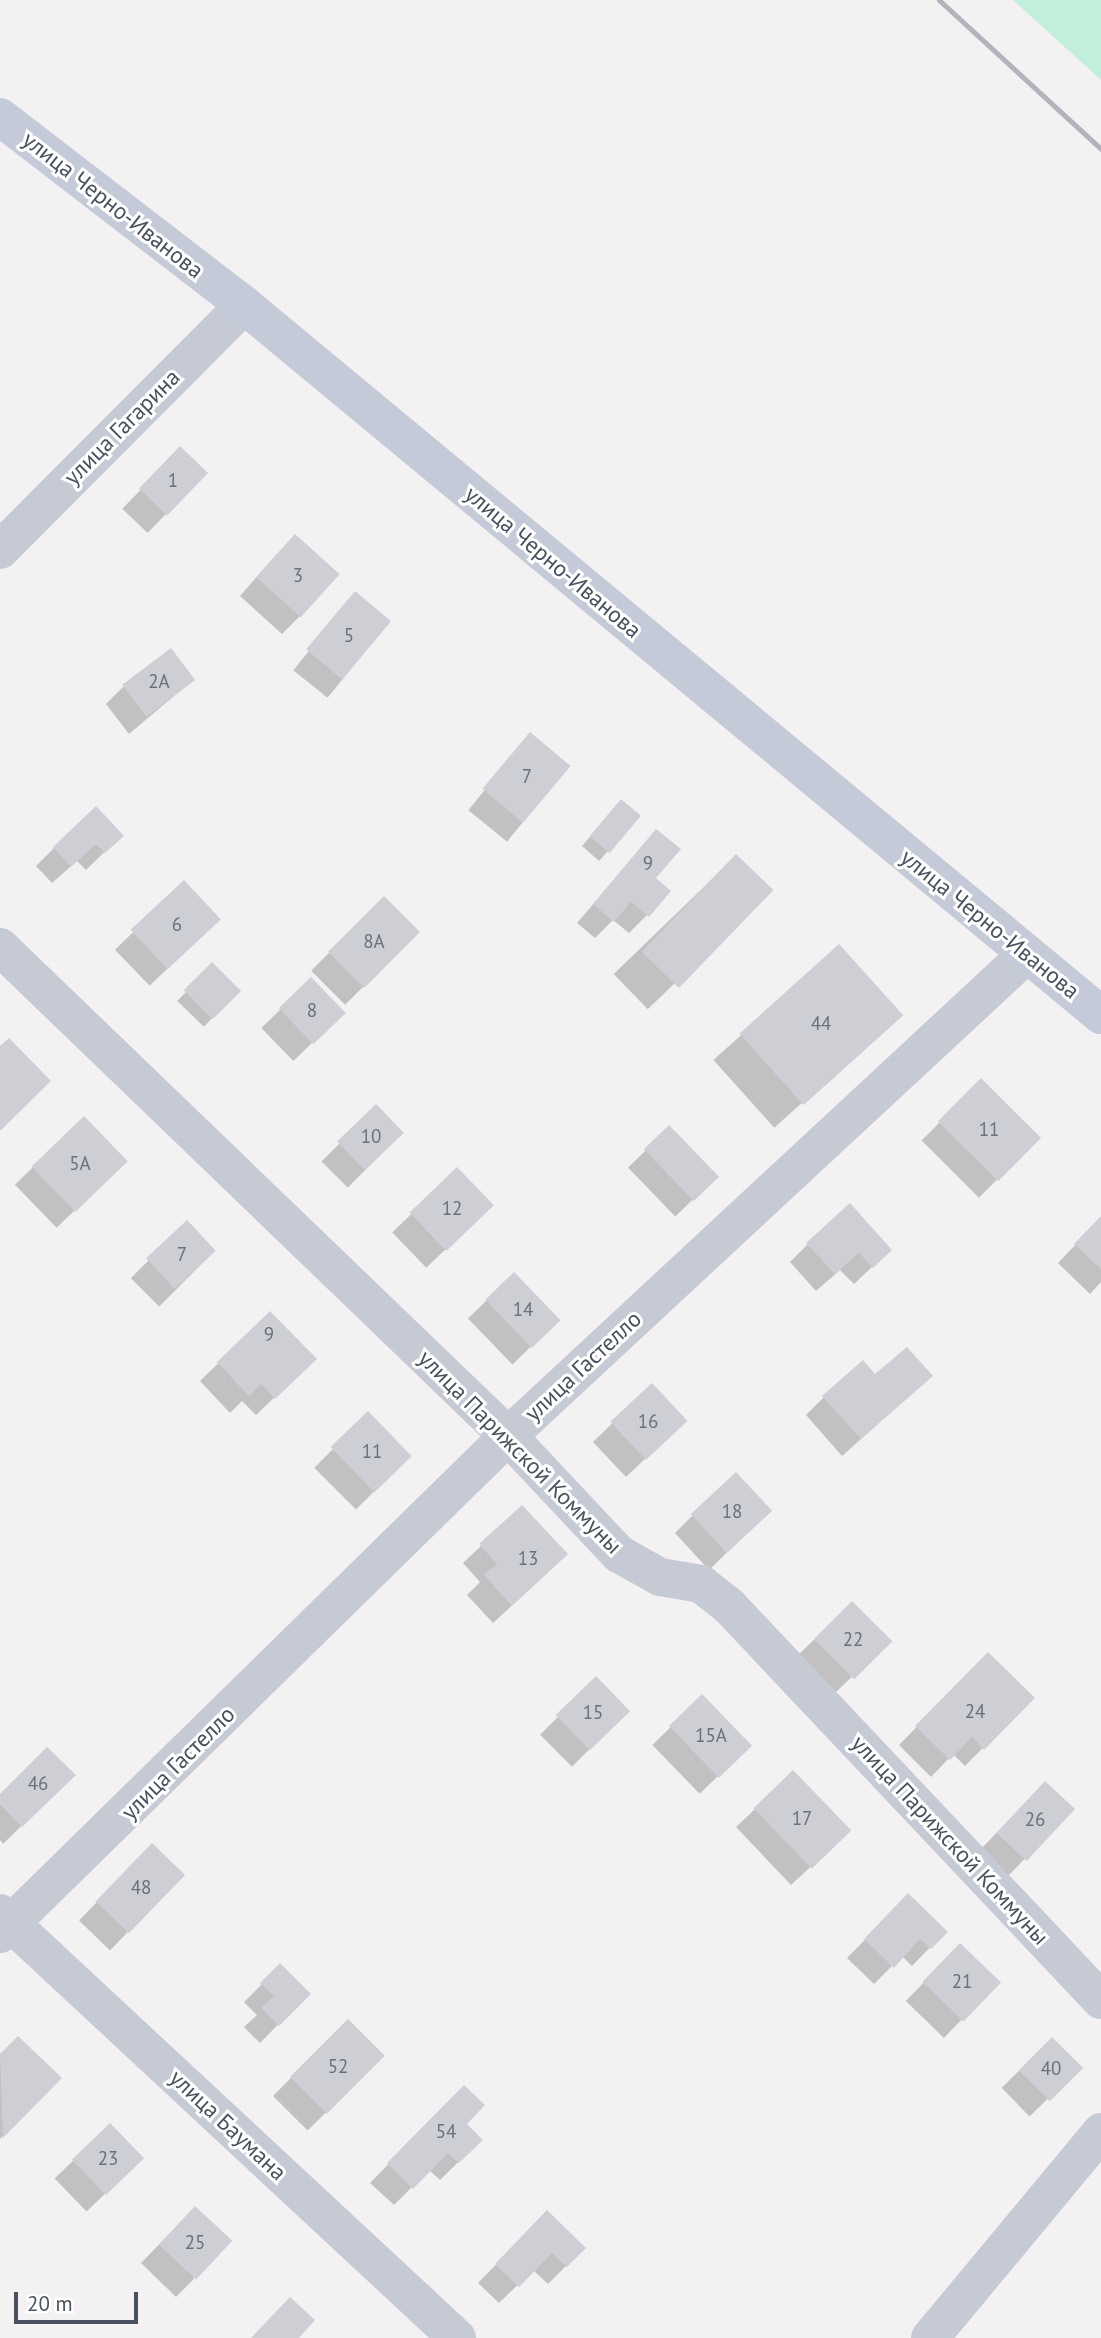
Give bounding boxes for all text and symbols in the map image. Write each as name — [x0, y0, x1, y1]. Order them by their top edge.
street label: улица Черно-Иванова — [17, 126, 209, 284]
street label: улица Гагарина — [58, 363, 186, 491]
house number: 1 — [168, 470, 178, 492]
street label: улица Черно-Иванова — [459, 480, 647, 644]
house number: 3 — [293, 565, 303, 587]
house number: 5 — [344, 625, 354, 647]
house number: 2А — [148, 671, 170, 693]
house number: 7 — [522, 766, 532, 788]
street label: улица Черно-Иванова — [895, 843, 1085, 1005]
house number: 9 — [643, 853, 653, 875]
house number: 6 — [172, 914, 182, 936]
house number: 8А — [363, 931, 385, 953]
house number: 8 — [307, 1000, 317, 1022]
house number: 44 — [811, 1013, 831, 1035]
house number: 11 — [979, 1119, 999, 1141]
house number: 10 — [361, 1126, 381, 1148]
house number: 5А — [69, 1153, 91, 1175]
house number: 12 — [442, 1198, 462, 1220]
house number: 7 — [177, 1244, 187, 1266]
house number: 14 — [513, 1299, 533, 1321]
street label: улица Гастелло — [519, 1305, 647, 1427]
house number: 9 — [264, 1324, 274, 1346]
street label: улица Парижской Коммуны — [413, 1345, 627, 1559]
house number: 16 — [638, 1411, 658, 1433]
house number: 11 — [362, 1441, 382, 1463]
house number: 18 — [722, 1501, 742, 1523]
house number: 13 — [518, 1548, 538, 1570]
house number: 22 — [843, 1629, 863, 1651]
street label: улица Гастелло — [116, 1701, 240, 1825]
house number: 24 — [965, 1701, 985, 1723]
house number: 15 — [583, 1702, 603, 1724]
house number: 15А — [695, 1725, 727, 1747]
street label: улица Парижской Коммуны — [846, 1730, 1054, 1950]
house number: 46 — [28, 1773, 48, 1795]
house number: 17 — [792, 1808, 812, 1830]
house number: 26 — [1025, 1809, 1045, 1831]
house number: 48 — [131, 1877, 151, 1899]
house number: 21 — [952, 1971, 972, 1993]
house number: 52 — [328, 2056, 348, 2078]
house number: 40 — [1041, 2058, 1061, 2080]
street label: улица Баумана — [164, 2064, 292, 2186]
house number: 54 — [436, 2121, 456, 2143]
house number: 23 — [98, 2148, 118, 2170]
house number: 25 — [185, 2232, 205, 2254]
scale bar — [18, 2278, 142, 2322]
text: 20 m — [27, 2290, 73, 2317]

